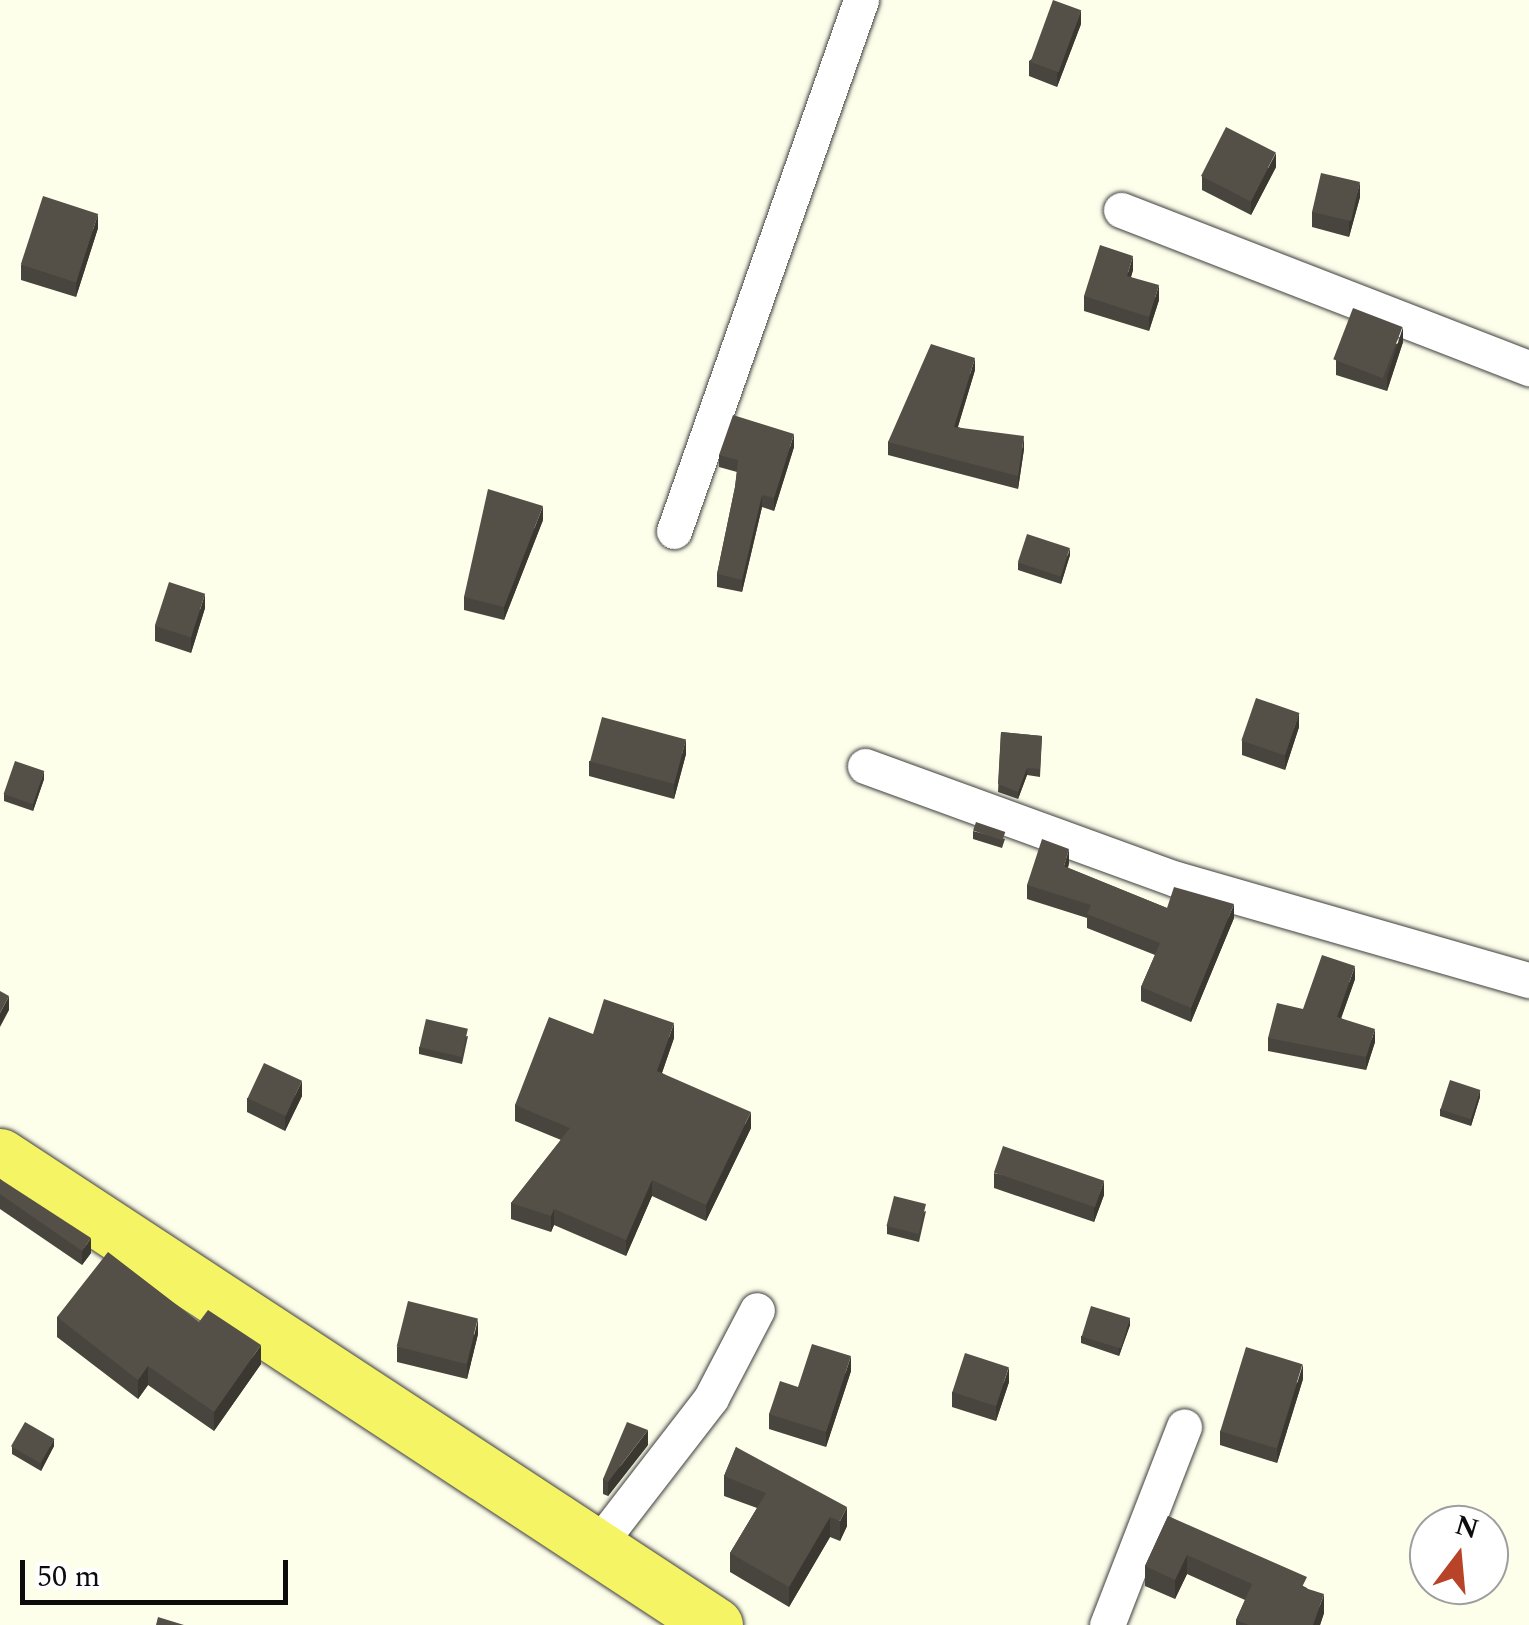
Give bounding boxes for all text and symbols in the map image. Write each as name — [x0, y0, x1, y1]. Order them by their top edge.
text: N — [1450, 1504, 1484, 1551]
north arrow — [1409, 1505, 1509, 1605]
scale bar — [25, 1540, 292, 1602]
text: 50 m — [37, 1554, 100, 1600]

